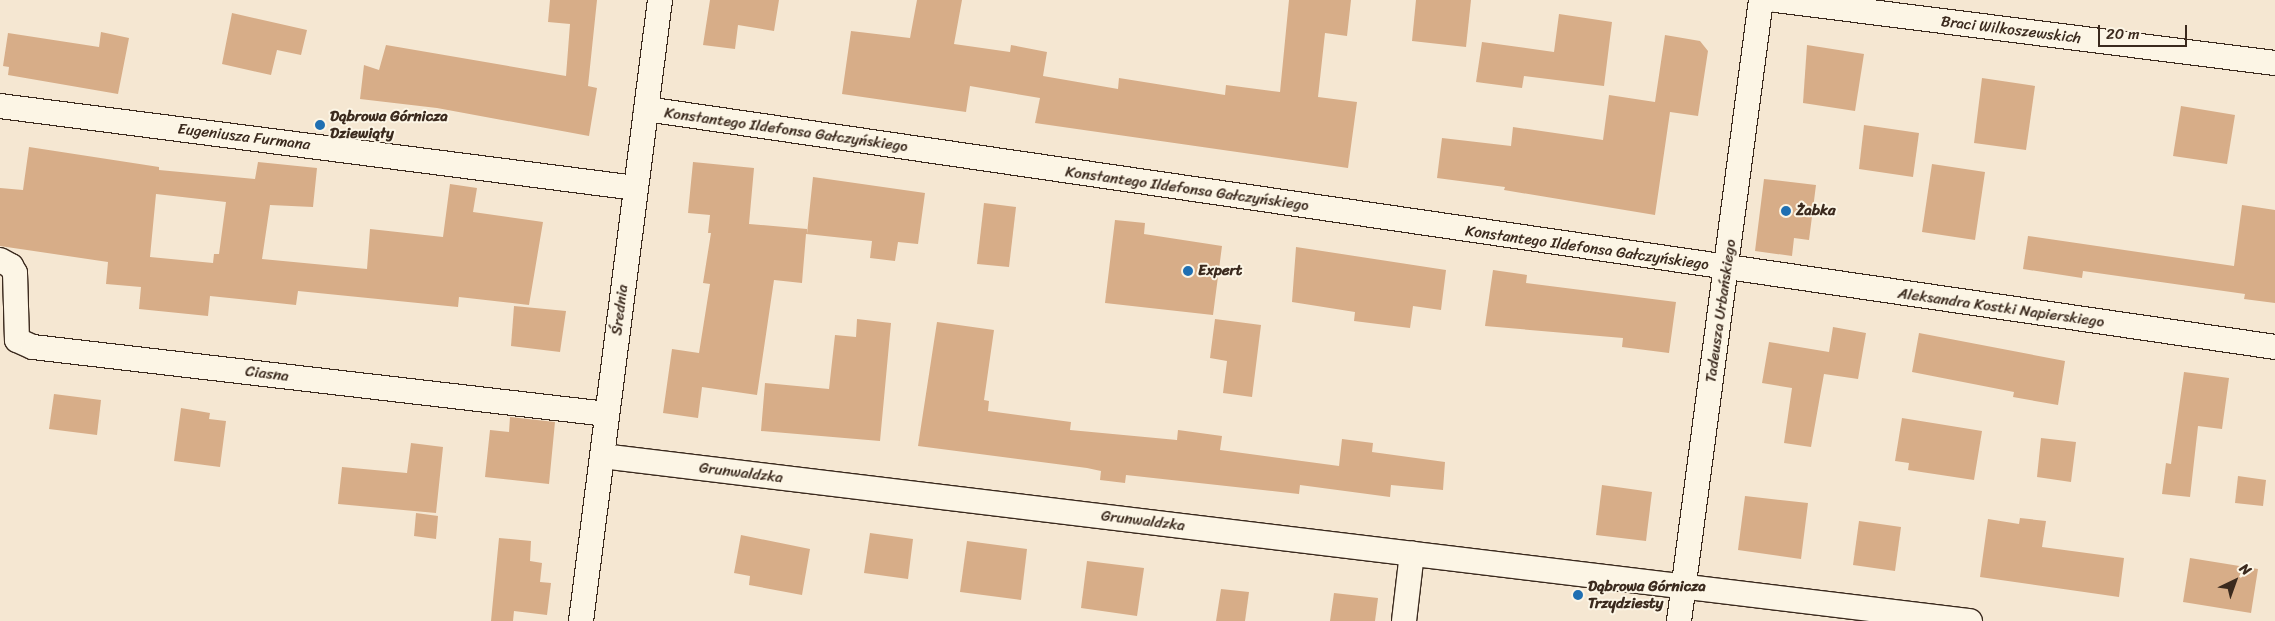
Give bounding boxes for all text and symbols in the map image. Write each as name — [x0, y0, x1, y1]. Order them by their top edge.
street label: Braci Wilkoszewskich — [1941, 13, 2081, 47]
scale bar — [2100, 15, 2189, 47]
text: 20 m — [2106, 21, 2140, 47]
street label: Konstantego Ildefonsa Gałczyńskiego — [663, 104, 909, 156]
place label: Dąbrowa Górnicza Dziewiąty — [330, 107, 448, 142]
marker: Dąbrowa Górnicza Dziewiąty — [314, 119, 326, 131]
street label: Eugeniusza Furmana — [177, 120, 311, 154]
street label: Konstantego Ildefonsa Gałczyńskiego — [1064, 163, 1310, 215]
place label: Żabka — [1796, 202, 1835, 220]
marker: Żabka — [1780, 205, 1792, 217]
street label: Konstantego Ildefonsa Gałczyńskiego — [1464, 222, 1710, 274]
street label: Tadeusza Urbańskiego — [1702, 238, 1740, 384]
place label: Expert — [1198, 262, 1242, 280]
marker: Expert — [1182, 265, 1194, 277]
street label: Średnia — [608, 284, 632, 336]
street label: Aleksandra Kostki Napierskiego — [1897, 285, 2105, 331]
street label: Ciasna — [244, 362, 290, 386]
street label: Grunwaldzka — [698, 459, 784, 487]
street label: Grunwaldzka — [1100, 507, 1186, 535]
north arrow — [2210, 556, 2260, 606]
text: N — [2233, 557, 2257, 582]
place label: Dąbrowa Górnicza Trzydziesty — [1588, 577, 1706, 612]
marker: Dąbrowa Górnicza Trzydziesty — [1572, 589, 1584, 601]

